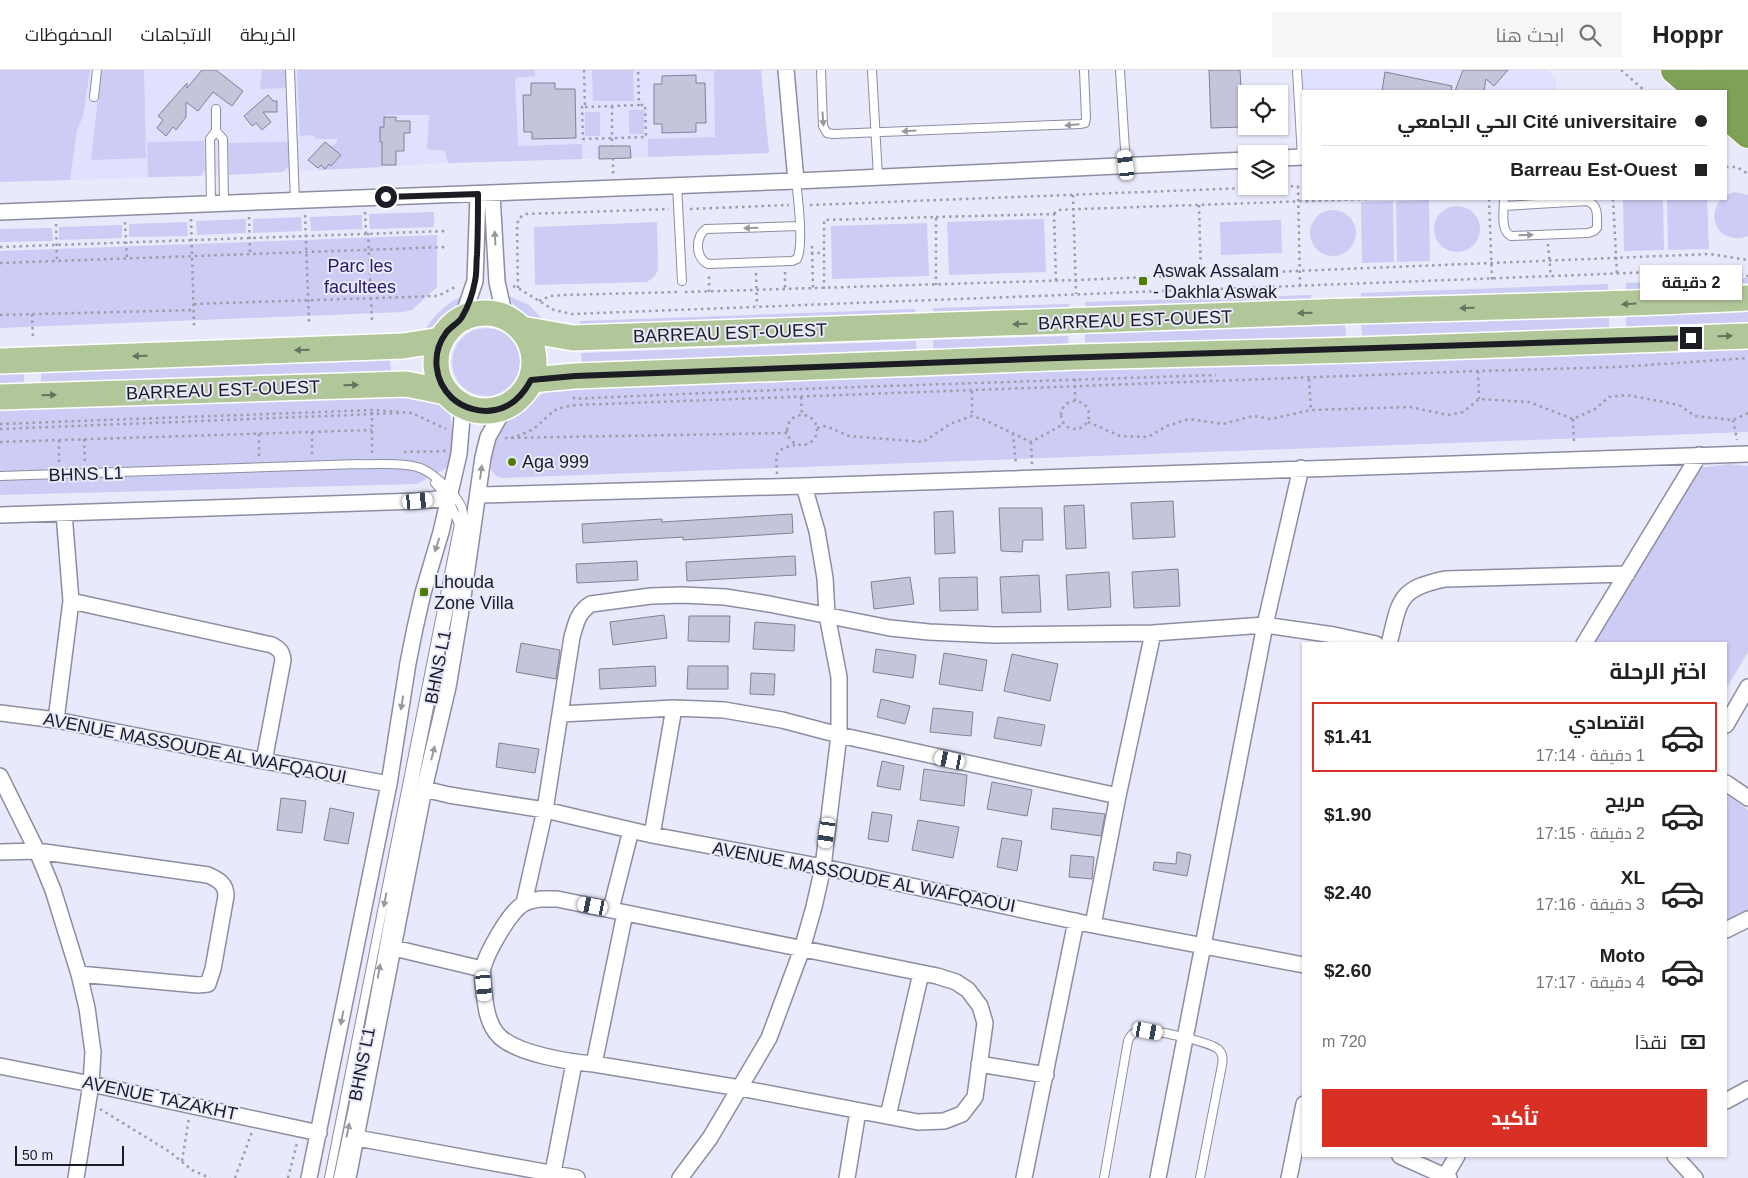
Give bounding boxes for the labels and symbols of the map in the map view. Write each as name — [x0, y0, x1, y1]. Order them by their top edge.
one-way arrow — [820, 111, 828, 127]
one-way arrow — [1063, 121, 1079, 129]
one-way arrow — [901, 127, 917, 135]
car — [1116, 149, 1135, 181]
route start — [375, 186, 397, 208]
one-way arrow — [742, 224, 758, 232]
one-way arrow — [490, 229, 498, 245]
one-way arrow — [1518, 231, 1534, 239]
park label: Parc les facultees — [324, 256, 396, 297]
place label: Aswak Assalam - Dakhla Aswak — [1153, 261, 1279, 302]
callout: 2 دقيقة — [1640, 266, 1742, 300]
marker: Aswak Assalam - Dakhla Aswak — [1137, 275, 1149, 287]
one-way arrow — [1621, 301, 1637, 309]
one-way arrow — [1459, 305, 1475, 313]
street label: BARREAU EST-OUEST — [1038, 307, 1232, 333]
one-way arrow — [1296, 309, 1312, 317]
street label: BARREAU EST-OUEST — [633, 320, 827, 346]
one-way arrow — [1011, 320, 1027, 328]
route end — [1680, 327, 1702, 349]
one-way arrow — [1718, 332, 1734, 340]
one-way arrow — [294, 346, 310, 354]
one-way arrow — [131, 353, 147, 361]
street label: BARREAU EST-OUEST — [126, 377, 320, 403]
one-way arrow — [343, 381, 359, 389]
one-way arrow — [41, 391, 57, 399]
place label: Aga 999 — [522, 452, 589, 472]
marker: Aga 999 — [506, 456, 518, 468]
street label: BHNS L1 — [48, 463, 124, 485]
one-way arrow — [477, 464, 485, 480]
car — [402, 492, 433, 510]
one-way arrow — [432, 538, 440, 553]
place label: Lhouda Zone Villa — [434, 572, 515, 613]
marker: Lhouda Zone Villa — [418, 586, 430, 598]
street label: BHNS L1 — [421, 628, 455, 706]
one-way arrow — [398, 696, 406, 712]
street label: AVENUE MASSOUDE AL WAFQAOUI — [42, 709, 348, 787]
one-way arrow — [429, 745, 437, 760]
car — [933, 750, 966, 770]
car — [817, 817, 836, 849]
street label: AVENUE MASSOUDE AL WAFQAOUI — [711, 838, 1017, 916]
one-way arrow — [380, 893, 388, 909]
car — [576, 896, 609, 916]
one-way arrow — [376, 962, 384, 978]
car — [475, 970, 492, 1002]
one-way arrow — [337, 1010, 345, 1026]
car — [1131, 1021, 1164, 1041]
street label: BHNS L1 — [345, 1025, 379, 1103]
street label: AVENUE TAZAKHT — [81, 1072, 239, 1124]
one-way arrow — [345, 1122, 353, 1138]
scale bar — [15, 1143, 124, 1166]

